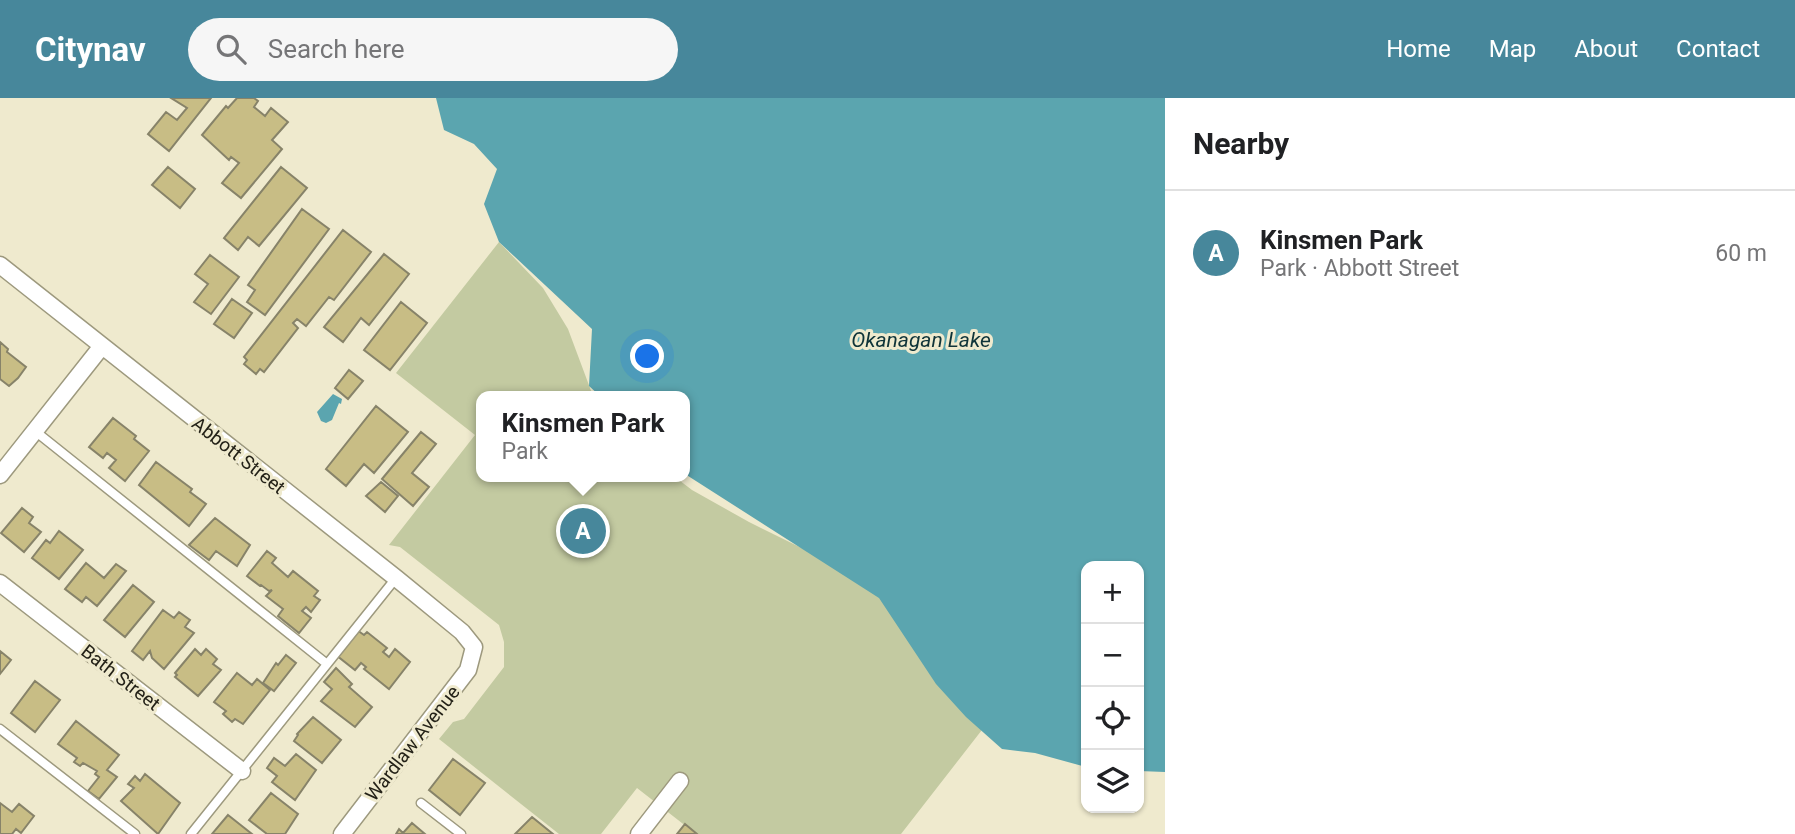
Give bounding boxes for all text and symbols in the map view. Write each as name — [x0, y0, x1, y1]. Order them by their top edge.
search box — [188, 18, 678, 81]
text: Citynav — [35, 30, 146, 69]
icon: search — [212, 30, 250, 68]
text: Search here — [268, 34, 405, 64]
text: Home — [1386, 35, 1451, 63]
text: Map — [1489, 35, 1536, 63]
text: About — [1574, 35, 1638, 63]
text: Contact — [1676, 35, 1760, 63]
text: Nearby — [1193, 126, 1289, 161]
text: Kinsmen Park — [1260, 225, 1423, 255]
text: A — [1208, 240, 1224, 267]
text: 60 m — [1715, 240, 1767, 267]
text: Park · Abbott Street — [1260, 255, 1459, 282]
water label: Okanagan Lake — [851, 328, 991, 352]
your location — [630, 339, 664, 373]
popup — [476, 391, 690, 482]
text: Kinsmen Park — [502, 408, 664, 438]
street label: Abbott Street — [188, 412, 290, 499]
text: Park — [502, 438, 548, 465]
pin: A — [560, 505, 606, 557]
map controls — [1081, 561, 1144, 813]
button: + — [1081, 561, 1144, 624]
button: − — [1081, 624, 1144, 687]
street label: Bath Street — [77, 639, 165, 715]
street label: Wardlaw Avenue — [360, 681, 465, 806]
button: locate — [1081, 687, 1144, 750]
button: layers — [1081, 750, 1144, 813]

